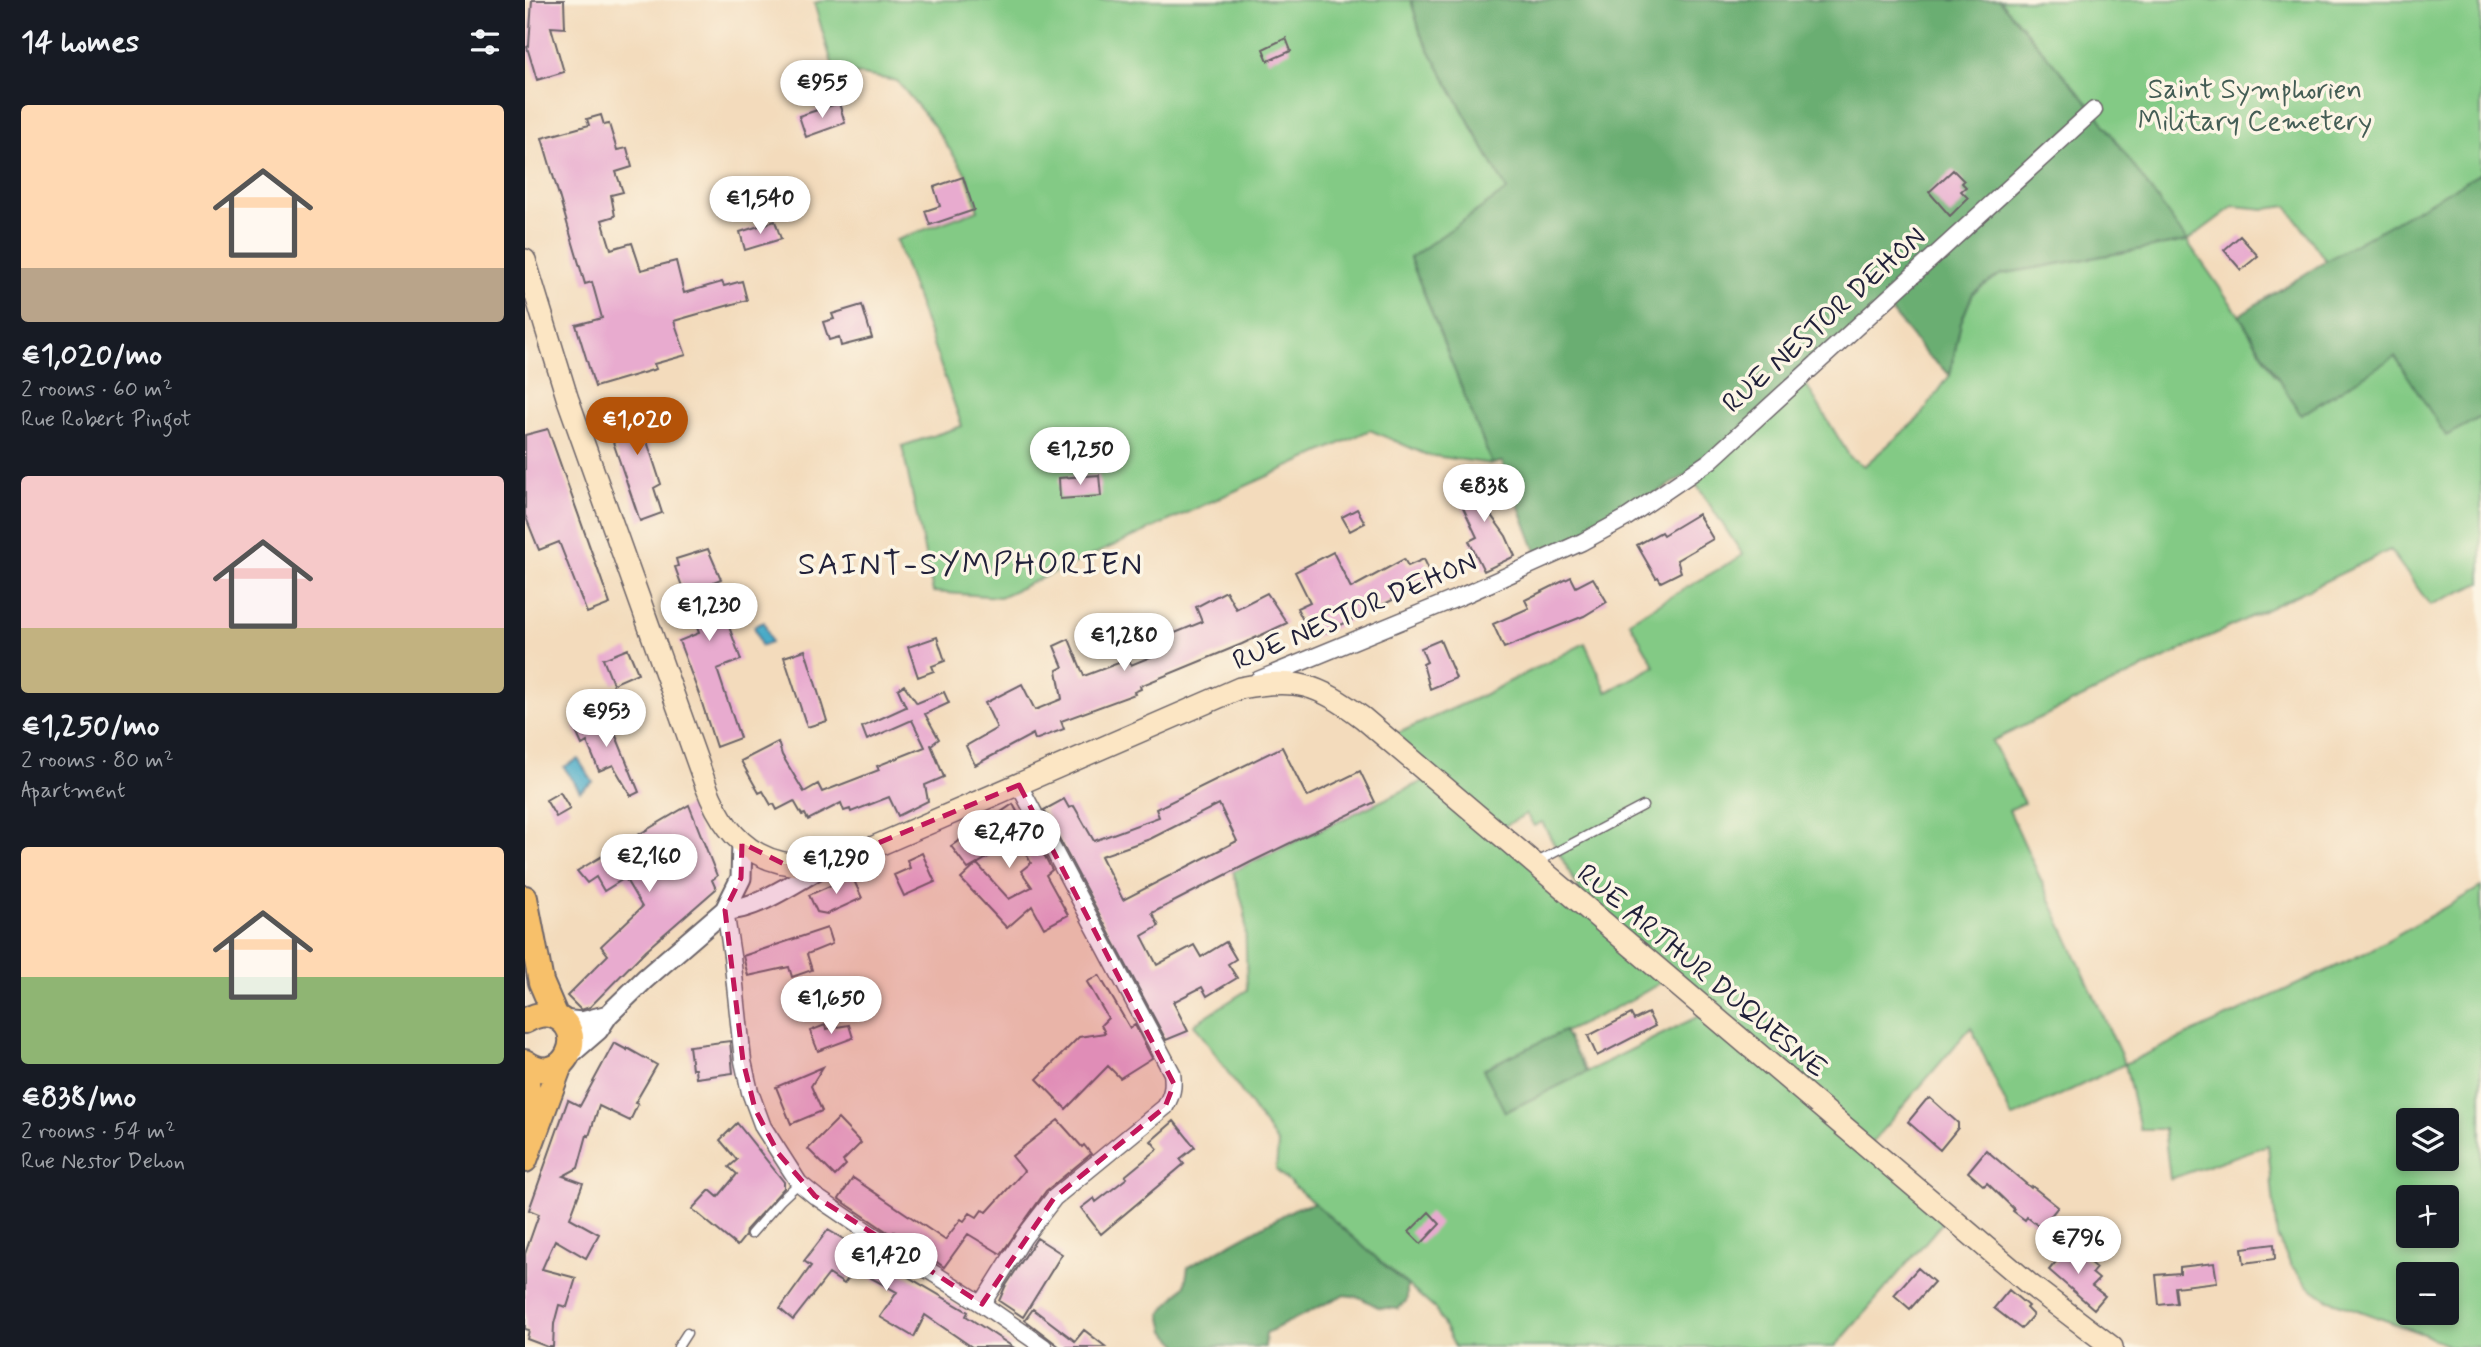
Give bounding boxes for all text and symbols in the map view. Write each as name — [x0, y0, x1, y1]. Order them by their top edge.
text: 14 homes — [21, 23, 139, 62]
icon: filters — [466, 23, 504, 61]
pin: €955 — [781, 60, 863, 120]
text: €955 — [796, 68, 848, 98]
park label: Saint Symphorien Military Cemetery — [2138, 72, 2372, 141]
icon: home — [200, 150, 326, 276]
pin: €1,540 — [703, 176, 817, 236]
text: €1,540 — [725, 184, 795, 214]
street label: RUE NESTOR DEHON — [1715, 220, 1934, 422]
text: €1,020/mo — [21, 336, 162, 375]
text: 2 rooms · 60 m² — [21, 375, 173, 405]
pin: €1,020 — [580, 398, 694, 457]
text: Rue Robert Pingot — [21, 405, 191, 435]
text: €1,020 — [602, 405, 672, 435]
pin: €1,250 — [1023, 428, 1137, 487]
text: €1,250 — [1046, 435, 1114, 465]
pin: €838 — [1443, 464, 1525, 524]
text: €838 — [1459, 472, 1509, 502]
icon: home — [200, 521, 326, 647]
district label: SAINT-SYMPHORIEN — [798, 544, 1144, 586]
street label: RUE NESTOR DEHON — [1227, 544, 1483, 680]
pin: €1,230 — [652, 584, 766, 643]
text: €1,230 — [677, 591, 741, 621]
pin: €1,280 — [1067, 614, 1181, 673]
text: €1,280 — [1090, 621, 1158, 651]
pin: €953 — [565, 690, 647, 749]
text: €953 — [582, 697, 630, 727]
text: €1,250/mo — [21, 707, 160, 746]
text: 2 rooms · 80 m² — [21, 746, 174, 776]
text: Apartment — [21, 776, 126, 806]
pin: €2,470 — [952, 810, 1066, 870]
text: €2,470 — [973, 818, 1045, 848]
pin: €2,160 — [592, 834, 706, 894]
pin: €1,290 — [779, 836, 893, 896]
text: €2,160 — [617, 842, 681, 872]
text: €1,290 — [802, 844, 870, 874]
street label: RUE ARTHUR DUQUESNE — [1569, 856, 1834, 1088]
icon: home — [200, 892, 326, 1018]
pin: €1,650 — [774, 976, 888, 1036]
text: €1,650 — [797, 984, 865, 1014]
text: €838/mo — [21, 1078, 136, 1117]
map controls — [2396, 1108, 2459, 1325]
button: layers — [2396, 1108, 2459, 1171]
text: 2 rooms · 54 m² — [21, 1117, 175, 1147]
text: Rue Nestor Dehon — [21, 1147, 185, 1177]
button: + — [2396, 1185, 2459, 1248]
pin: €796 — [2037, 1216, 2119, 1276]
text: €796 — [2051, 1224, 2105, 1254]
pin: €1,420 — [829, 1234, 943, 1293]
text: €1,420 — [851, 1241, 921, 1271]
button: − — [2396, 1262, 2459, 1325]

